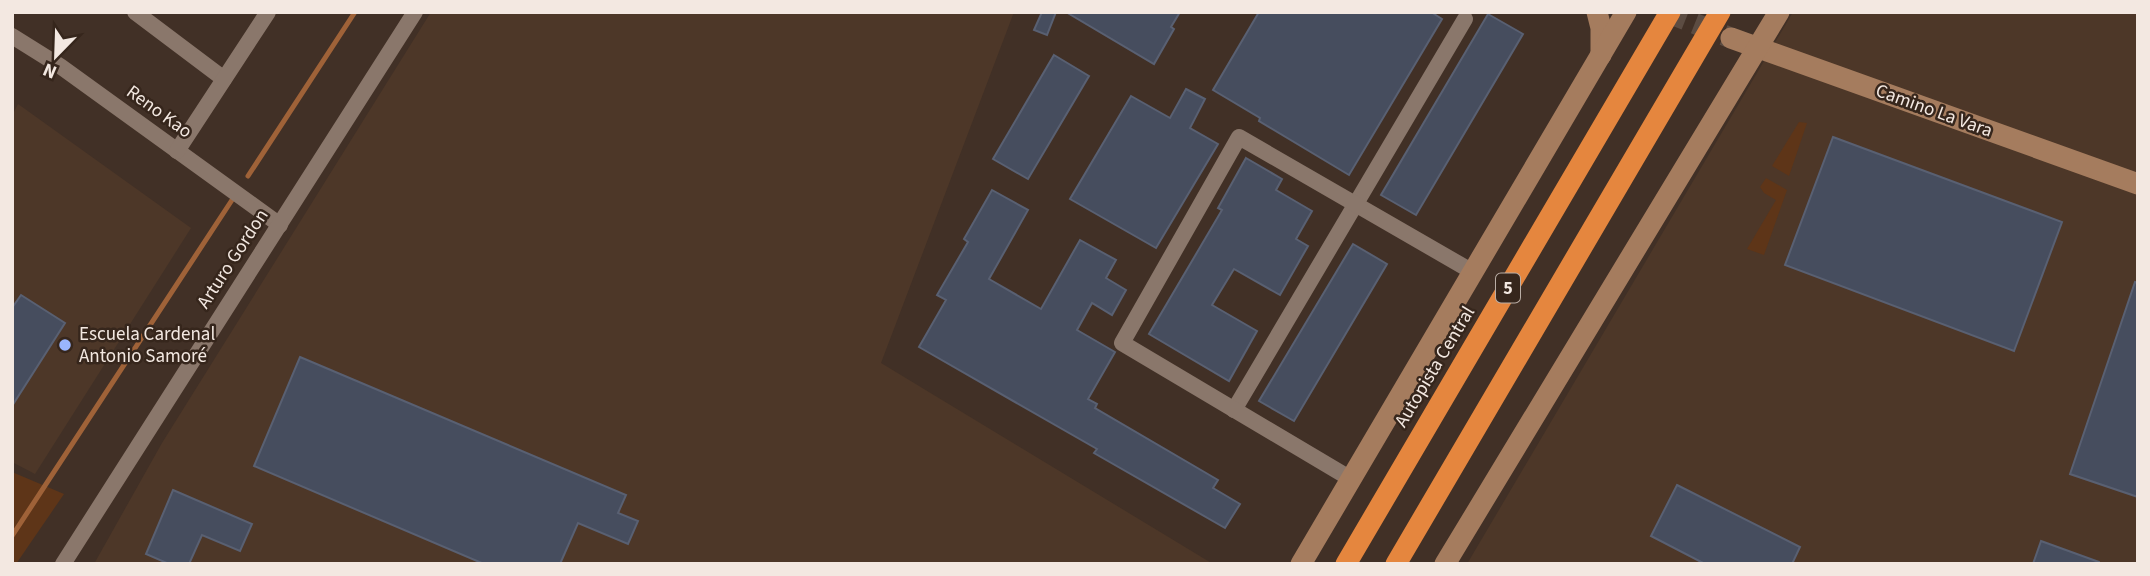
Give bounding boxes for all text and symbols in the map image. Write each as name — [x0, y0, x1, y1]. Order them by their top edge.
north arrow — [21, 21, 91, 91]
text: N — [39, 55, 61, 85]
street label: Camino La Vara — [1872, 77, 1996, 145]
street label: Reno Kao — [121, 79, 197, 145]
street label: Arturo Gordon — [191, 204, 275, 314]
road number: 5 — [1496, 274, 1520, 302]
street label: Autopista Central — [1388, 301, 1482, 433]
place label: Escuela Cardenal Antonio Samoré — [79, 321, 215, 370]
marker: Escuela Cardenal Antonio Samoré — [57, 337, 73, 353]

